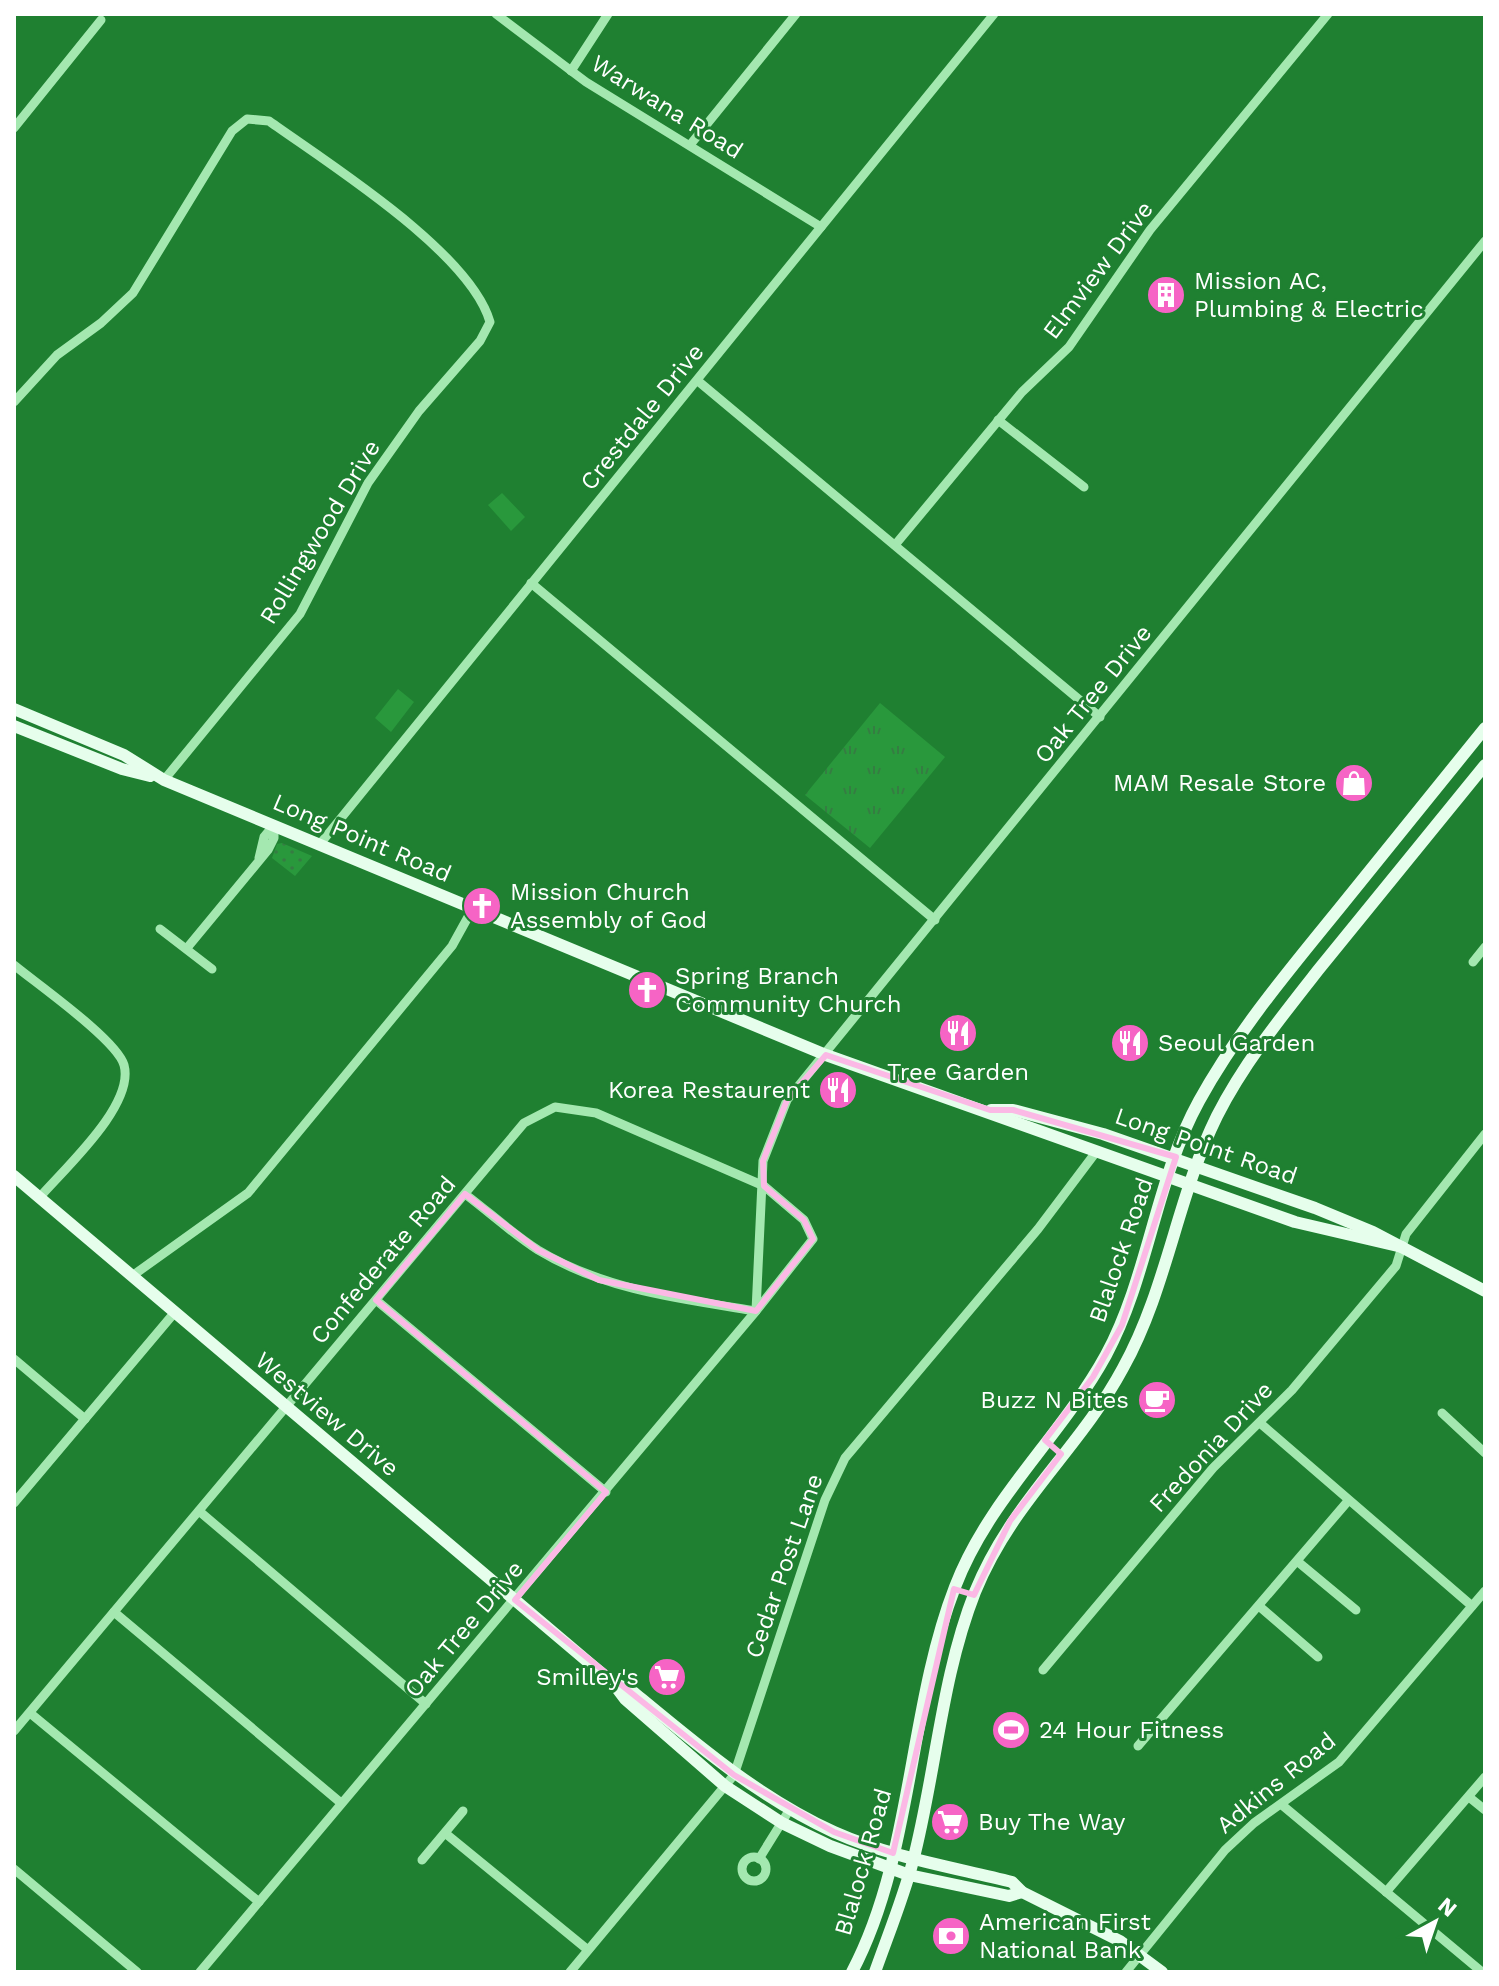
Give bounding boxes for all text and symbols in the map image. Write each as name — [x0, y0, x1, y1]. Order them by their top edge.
street label: Warwana Road — [586, 49, 748, 165]
street label: Elmview Drive — [1037, 196, 1159, 344]
place label: Mission AC, Plumbing & Electric — [1194, 267, 1424, 323]
building icon: Mission AC, Plumbing & Electric — [1145, 274, 1187, 316]
street label: Crestdale Drive — [574, 338, 710, 496]
street label: Rollingwood Drive — [254, 435, 386, 629]
street label: Oak Tree Drive — [1029, 619, 1157, 769]
shop icon: MAM Resale Store — [1333, 762, 1375, 804]
place label: MAM Resale Store — [1113, 769, 1326, 797]
street label: Long Point Road — [269, 788, 455, 888]
place label: Mission Church Assembly of God — [510, 878, 707, 934]
church icon: Mission Church Assembly of God — [461, 885, 503, 927]
place label: Spring Branch Community Church — [675, 962, 902, 1018]
church icon: Spring Branch Community Church — [626, 969, 668, 1011]
restaurant icon: Tree Garden — [937, 1012, 979, 1054]
restaurant icon: Seoul Garden — [1109, 1022, 1151, 1064]
place label: Seoul Garden — [1158, 1029, 1315, 1057]
place label: Tree Garden — [887, 1058, 1029, 1086]
restaurant icon: Korea Restaurent — [817, 1069, 859, 1111]
place label: Korea Restaurent — [608, 1076, 810, 1104]
street label: Long Point Road — [1111, 1102, 1301, 1190]
street label: Confederate Road — [305, 1170, 461, 1350]
street label: Blalock Road — [1083, 1174, 1159, 1326]
street label: Westview Drive — [250, 1346, 404, 1482]
street label: Fredonia Drive — [1143, 1376, 1279, 1518]
cafe icon: Buzz N Bites — [1136, 1379, 1178, 1421]
place label: Buzz N Bites — [980, 1386, 1129, 1414]
street label: Cedar Post Lane — [739, 1470, 829, 1662]
street label: Oak Tree Drive — [399, 1555, 529, 1703]
supermarket icon: Smilley's — [646, 1656, 688, 1698]
place label: Smilley's — [536, 1663, 639, 1691]
sports icon: 24 Hour Fitness — [990, 1709, 1032, 1751]
place label: 24 Hour Fitness — [1039, 1716, 1224, 1744]
street label: Adkins Road — [1211, 1727, 1341, 1839]
street label: Blalock Road — [829, 1785, 897, 1939]
supermarket icon: Buy The Way — [929, 1801, 971, 1843]
place label: Buy The Way — [978, 1808, 1126, 1836]
north arrow — [1395, 1882, 1475, 1962]
text: N — [1433, 1892, 1462, 1922]
place label: American First National Bank — [979, 1908, 1151, 1964]
bank icon: American First National Bank — [930, 1915, 972, 1957]

